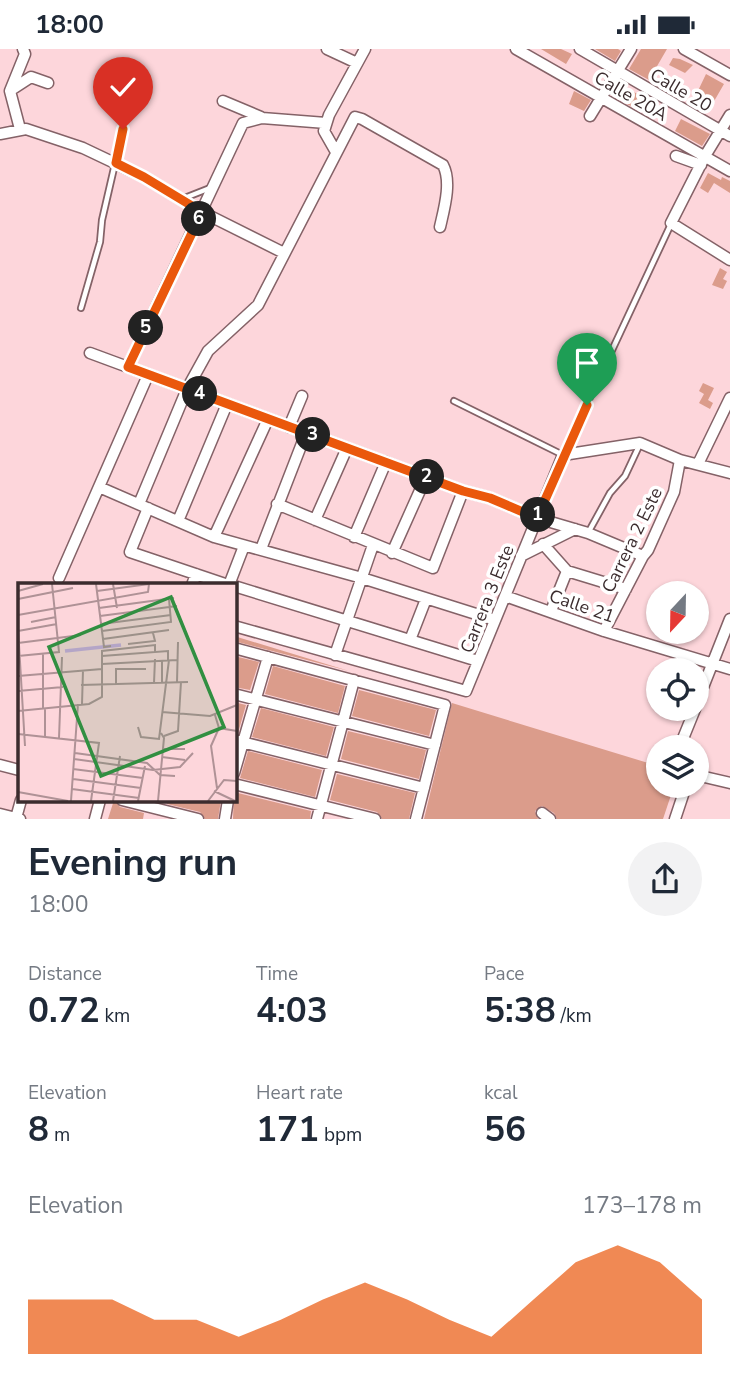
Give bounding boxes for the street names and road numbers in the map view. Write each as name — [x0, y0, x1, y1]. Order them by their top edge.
street label: Calle 20 — [646, 63, 716, 117]
street label: Calle 20A — [590, 65, 672, 127]
street label: Carrera 2 Este — [596, 483, 668, 597]
street label: Carrera 3 Este — [454, 541, 520, 657]
street label: Calle 21 — [546, 584, 618, 628]

